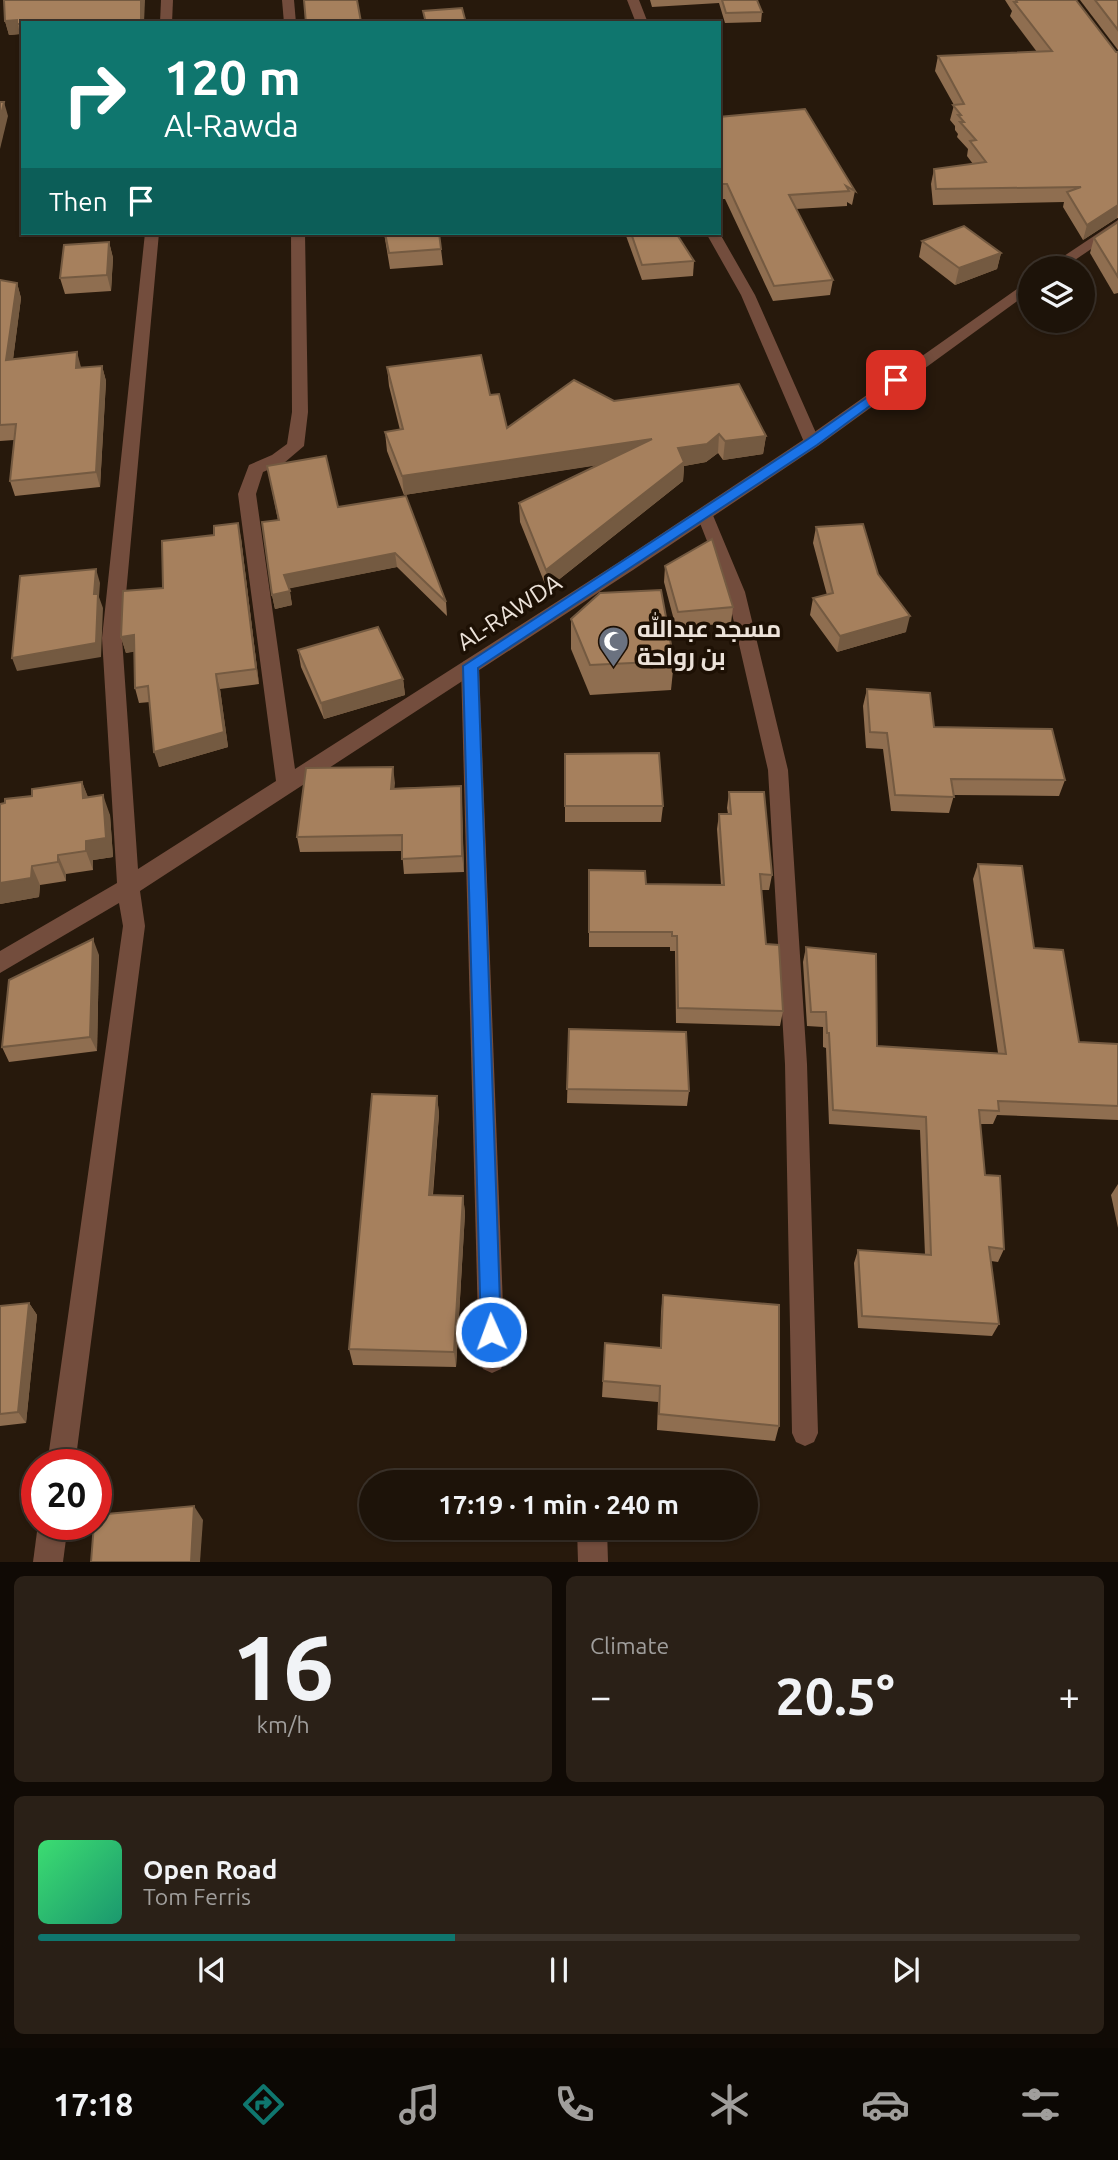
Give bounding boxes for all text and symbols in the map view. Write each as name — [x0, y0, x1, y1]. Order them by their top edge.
icon: right — [49, 49, 140, 140]
text: 120 m — [164, 49, 301, 104]
text: Al-Rawda — [164, 107, 299, 143]
icon: arrive — [122, 182, 160, 220]
text: Then — [49, 187, 108, 216]
map controls — [1018, 256, 1095, 333]
button: layers — [1018, 256, 1095, 333]
pin — [866, 350, 926, 410]
icon: arrive — [877, 361, 915, 399]
street label: AL-RAWDA — [452, 568, 567, 656]
place label: مسجد عبدالله بن رواحة — [637, 612, 781, 671]
mosque icon: مسجد عبدالله بن رواحة — [597, 625, 631, 669]
position arrow — [454, 1295, 528, 1369]
speed limit sign: 20 — [21, 1449, 112, 1540]
text: 17:19 · 1 min · 240 m — [438, 1490, 679, 1519]
text: 16 — [232, 1615, 334, 1717]
text: Climate — [590, 1633, 669, 1658]
text: 20.5° — [775, 1667, 895, 1725]
text: − — [590, 1675, 611, 1717]
text: + — [1059, 1675, 1080, 1717]
text: km/h — [256, 1712, 310, 1737]
text: Open Road — [143, 1855, 277, 1884]
text: Tom Ferris — [143, 1884, 251, 1909]
icon: previous — [193, 1951, 231, 1989]
icon: pause — [540, 1951, 578, 1989]
icon: next — [887, 1951, 925, 1989]
icon: directions — [239, 2080, 288, 2129]
icon: music — [395, 2080, 444, 2129]
icon: phone — [550, 2080, 599, 2129]
icon: climate — [705, 2080, 754, 2129]
icon: car — [861, 2080, 910, 2129]
icon: filters — [1016, 2080, 1065, 2129]
text: 17:18 — [53, 2086, 133, 2122]

